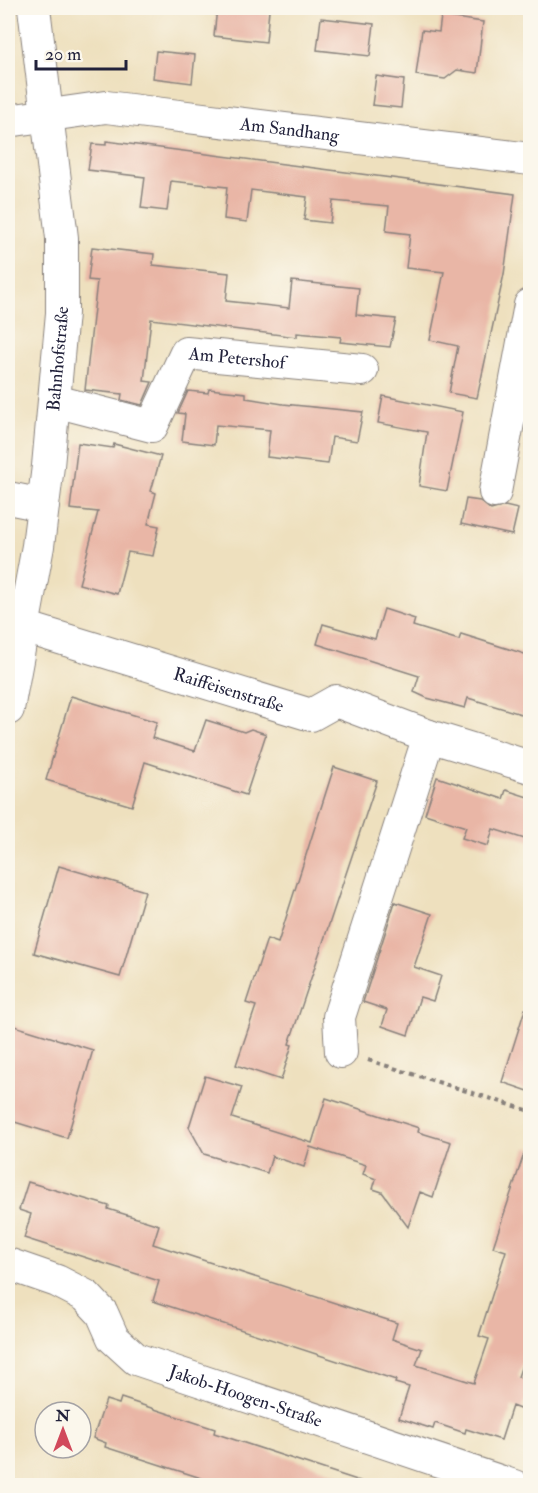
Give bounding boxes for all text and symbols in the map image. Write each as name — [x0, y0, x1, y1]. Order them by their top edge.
scale bar — [36, 33, 126, 71]
text: 20 m — [45, 43, 81, 66]
street label: Am Sandhang — [238, 112, 342, 148]
street label: Bahnhofstraße — [42, 306, 74, 412]
street label: Am Petershof — [187, 342, 290, 375]
street label: Raiffeisenstraße — [171, 662, 287, 718]
street label: Jakob-Hoogen-Straße — [165, 1360, 326, 1433]
north arrow — [33, 1400, 93, 1460]
text: N — [55, 1406, 71, 1426]

